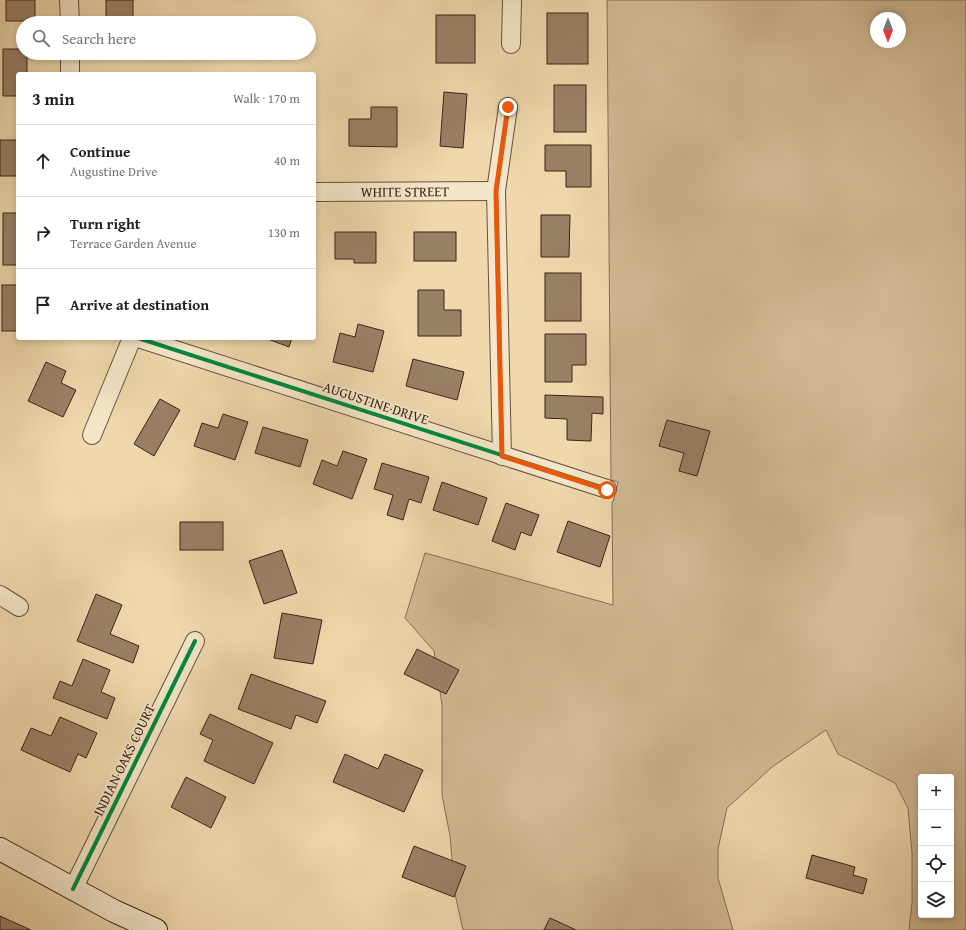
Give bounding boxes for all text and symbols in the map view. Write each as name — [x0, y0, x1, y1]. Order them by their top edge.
north arrow — [870, 12, 906, 48]
search box — [16, 16, 316, 60]
icon: search — [30, 27, 52, 49]
text: Search here — [62, 28, 136, 49]
text: 3 min — [32, 86, 74, 111]
text: Walk · 170 m — [233, 89, 300, 108]
route end — [499, 98, 517, 116]
text: Continue — [70, 141, 131, 162]
icon: ahead — [32, 150, 54, 172]
text: 40 m — [274, 151, 300, 170]
text: Augustine Drive — [70, 162, 157, 181]
street label: WHITE STREET — [361, 181, 449, 202]
text: Turn right — [70, 213, 141, 234]
icon: right — [32, 222, 54, 244]
text: 130 m — [268, 223, 300, 242]
text: Terrace Garden Avenue — [70, 234, 197, 253]
icon: arrive — [32, 294, 54, 316]
text: Arrive at destination — [70, 294, 209, 315]
street label: AUGUSTINE DRIVE — [321, 376, 431, 430]
route start — [598, 481, 616, 499]
street label: INDIAN OAKS COURT — [88, 700, 160, 820]
map controls — [918, 774, 954, 918]
button: + — [918, 774, 954, 810]
button: − — [918, 810, 954, 846]
button: locate — [918, 846, 954, 882]
button: layers — [918, 882, 954, 918]

